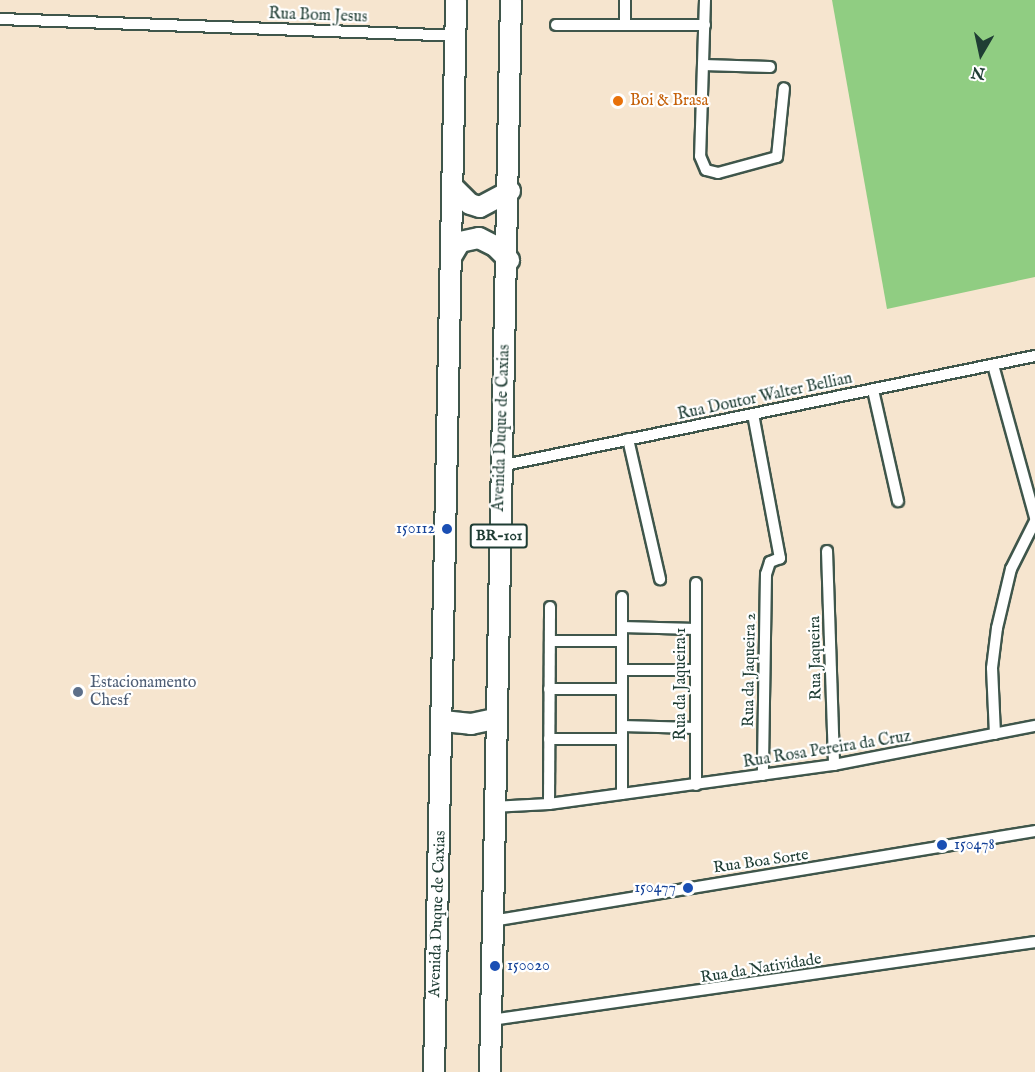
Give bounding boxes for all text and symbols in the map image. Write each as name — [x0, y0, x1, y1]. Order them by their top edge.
street label: Rua Bom Jesus — [268, 5, 368, 27]
north arrow — [951, 24, 1011, 84]
text: N — [970, 61, 987, 83]
place label: Boi & Brasa — [630, 91, 708, 111]
marker: Boi & Brasa — [611, 94, 625, 108]
street label: Avenida Duque de Caxias — [489, 344, 515, 512]
street label: Rua Doutor Walter Bellian — [676, 369, 854, 425]
place label: 150112 — [396, 519, 435, 539]
marker: 150112 — [440, 522, 454, 536]
road number: BR-101 — [469, 524, 529, 548]
street label: Rua da Jaqueira 2 — [739, 613, 761, 727]
street label: Rua Jaqueira — [806, 616, 826, 700]
street label: Rua da Jaqueira 1 — [671, 628, 691, 740]
place label: Estacionamento Chesf — [90, 673, 196, 711]
marker: Estacionamento Chesf — [71, 685, 85, 699]
street label: Rua Rosa Pereira da Cruz — [742, 727, 912, 773]
street label: Avenida Duque de Caxias — [425, 830, 451, 998]
place label: 150478 — [954, 835, 995, 855]
marker: 150478 — [935, 838, 949, 852]
street label: Rua Boa Sorte — [712, 846, 810, 878]
place label: 150477 — [634, 878, 676, 898]
marker: 150477 — [681, 881, 695, 895]
street label: Rua da Natividade — [699, 950, 823, 988]
place label: 150020 — [507, 956, 550, 976]
marker: 150020 — [488, 959, 502, 973]

